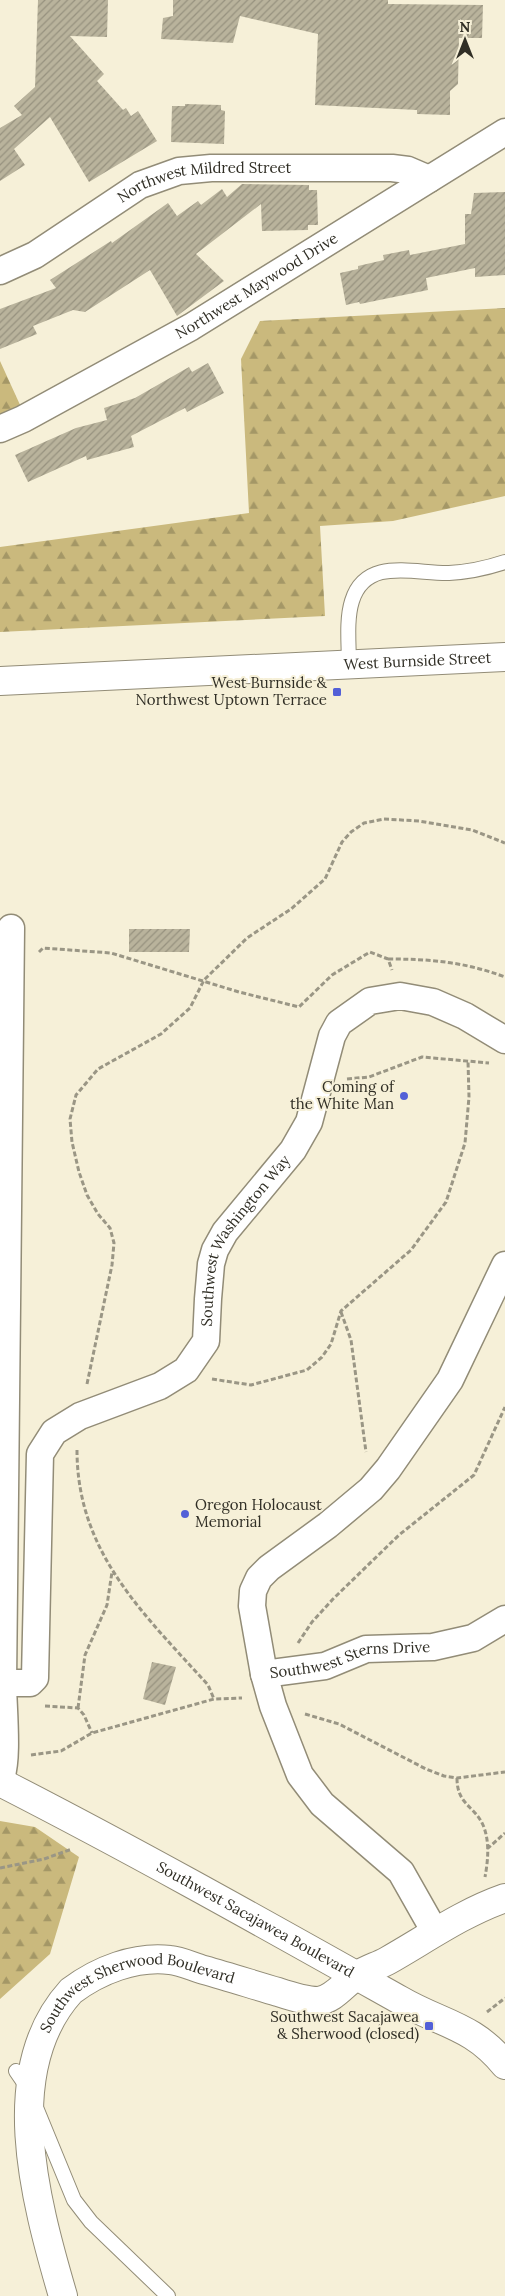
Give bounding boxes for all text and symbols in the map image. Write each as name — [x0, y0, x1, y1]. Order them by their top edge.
north arrow — [440, 15, 490, 65]
text: N — [460, 18, 471, 36]
street label: Northwest Mildred Street — [113, 158, 292, 206]
street label: Northwest Maywood Drive — [172, 228, 341, 343]
street label: West Burnside Street — [343, 648, 492, 674]
place label: West Burnside & Northwest Uptown Terrace — [136, 673, 328, 709]
marker: West Burnside & Northwest Uptown Terrace — [331, 686, 343, 698]
place label: Coming of the White Man — [290, 1077, 395, 1113]
marker: Coming of the White Man — [398, 1090, 410, 1102]
street label: Southwest Washington Way — [197, 1151, 294, 1327]
place label: Oregon Holocaust Memorial — [195, 1495, 322, 1531]
marker: Oregon Holocaust Memorial — [179, 1508, 191, 1520]
street label: Southwest Sterns Drive — [269, 1637, 430, 1682]
street label: Southwest Sacajawea Boulevard — [154, 1857, 358, 1981]
street label: Southwest Sherwood Boulevard — [35, 1949, 237, 2036]
place label: Southwest Sacajawea & Sherwood (closed) — [270, 2007, 419, 2044]
marker: Southwest Sacajawea & Sherwood (closed) — [423, 2020, 435, 2032]

